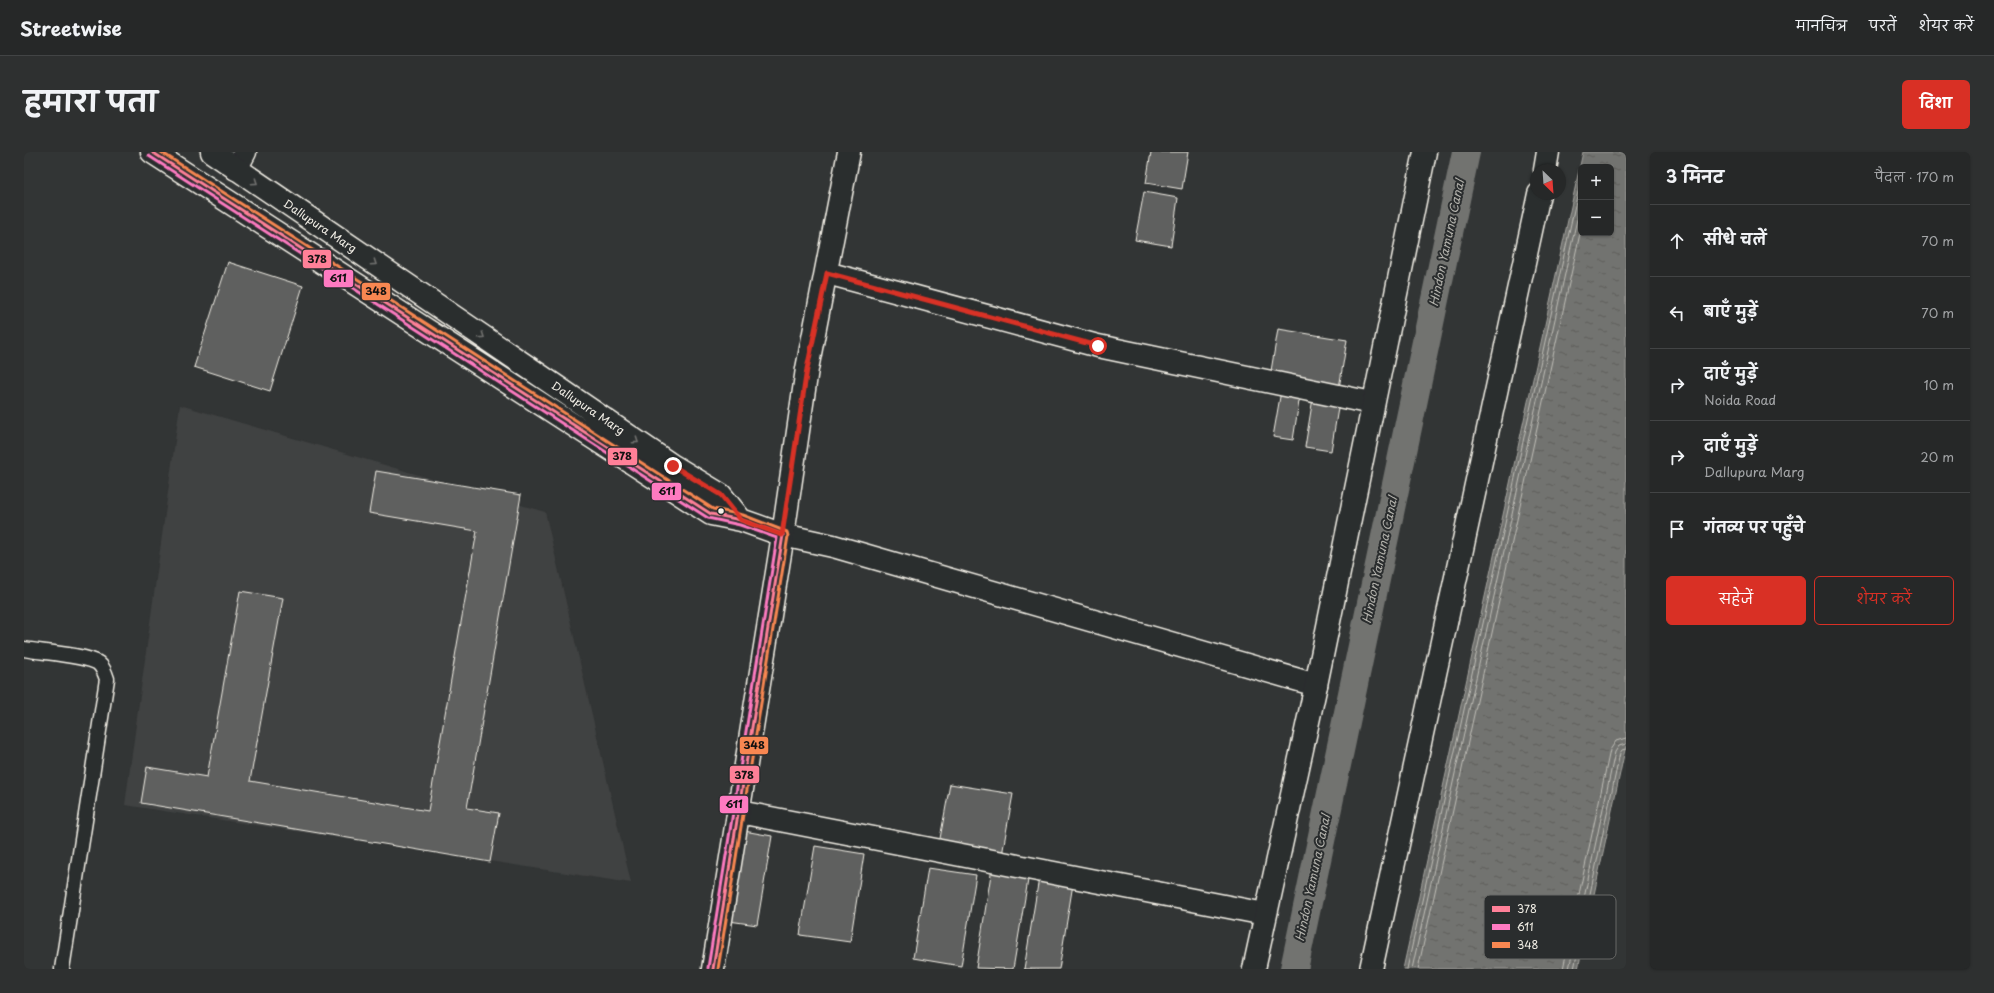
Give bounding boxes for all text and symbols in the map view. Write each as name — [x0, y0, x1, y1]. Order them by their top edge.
text: Streetwise — [20, 14, 122, 42]
text: मानचित्र — [1796, 15, 1847, 36]
text: परतें — [1869, 15, 1897, 36]
text: शेयर करें — [1919, 15, 1974, 36]
text: हमारा पता — [24, 79, 157, 122]
button: दिशा — [1902, 80, 1970, 129]
text: 3 मिनट — [1666, 163, 1724, 189]
north arrow — [1530, 164, 1566, 200]
map controls — [1578, 164, 1614, 236]
button: + — [1578, 164, 1614, 200]
text: पैदल · 170 m — [1875, 167, 1954, 186]
water label: Hindon Yamuna Canal — [1424, 176, 1469, 308]
one-way arrow — [251, 177, 258, 184]
street label: Dallupura Marg — [280, 195, 360, 256]
button: − — [1578, 200, 1614, 236]
text: सीधे चलें — [1704, 227, 1766, 250]
icon: ahead — [1666, 230, 1688, 252]
text: 70 m — [1921, 231, 1954, 250]
line badge: 378 — [302, 249, 332, 269]
text: 378 — [307, 250, 327, 267]
one-way arrow — [370, 258, 377, 265]
line badge: 611 — [323, 269, 354, 288]
text: 611 — [329, 269, 347, 286]
line badge: 348 — [361, 282, 391, 301]
text: 348 — [365, 282, 387, 299]
text: बाएँ मुड़ें — [1704, 299, 1758, 322]
icon: left — [1666, 302, 1688, 324]
text: 70 m — [1921, 303, 1954, 322]
one-way arrow — [478, 331, 485, 339]
route start — [1089, 337, 1107, 355]
text: दाएँ मुड़ें — [1704, 361, 1757, 384]
icon: right — [1666, 374, 1688, 396]
text: 10 m — [1924, 375, 1954, 394]
street label: Dallupura Marg — [548, 377, 628, 438]
text: Noida Road — [1704, 390, 1776, 409]
text: दाएँ मुड़ें — [1704, 433, 1757, 456]
one-way arrow — [631, 436, 638, 443]
icon: right — [1666, 446, 1688, 468]
line badge: 378 — [607, 447, 638, 466]
text: 378 — [612, 447, 632, 464]
text: 20 m — [1920, 447, 1954, 466]
route end — [664, 457, 682, 475]
text: Dallupura Marg — [1704, 462, 1804, 481]
line badge: 611 — [651, 482, 682, 501]
text: 611 — [658, 482, 676, 499]
water label: Hindon Yamuna Canal — [1357, 493, 1402, 625]
unlabelled marker — [716, 506, 726, 516]
text: गंतव्य पर पहुँचे — [1704, 515, 1805, 538]
icon: arrive — [1666, 518, 1688, 540]
button: सहेजें — [1666, 576, 1806, 625]
button: शेयर करें — [1814, 576, 1954, 625]
line badge: 348 — [739, 736, 769, 755]
text: 348 — [743, 736, 765, 753]
line badge: 378 — [729, 765, 760, 784]
text: 378 — [734, 766, 754, 783]
line badge: 611 — [719, 795, 749, 814]
text: 611 — [725, 795, 743, 812]
water label: Hindon Yamuna Canal — [1290, 811, 1335, 943]
legend — [1484, 895, 1616, 959]
text: 378 — [1517, 900, 1537, 917]
text: 611 — [1517, 918, 1534, 935]
text: 348 — [1517, 936, 1538, 953]

